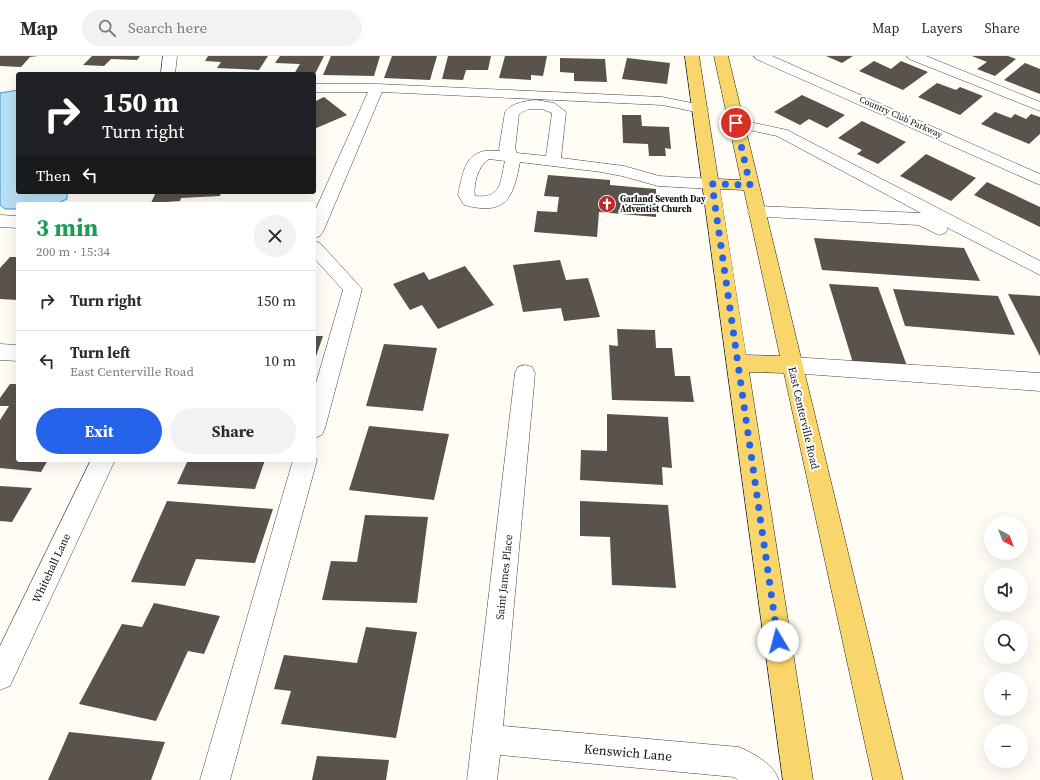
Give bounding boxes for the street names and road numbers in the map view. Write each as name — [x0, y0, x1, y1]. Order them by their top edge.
street label: Country Club Parkway — [858, 93, 945, 141]
street label: East Centerville Road — [784, 365, 823, 472]
street label: Whitehall Lane — [29, 531, 74, 605]
street label: Saint James Place — [493, 533, 516, 620]
street label: Kenswich Lane — [583, 740, 673, 765]

